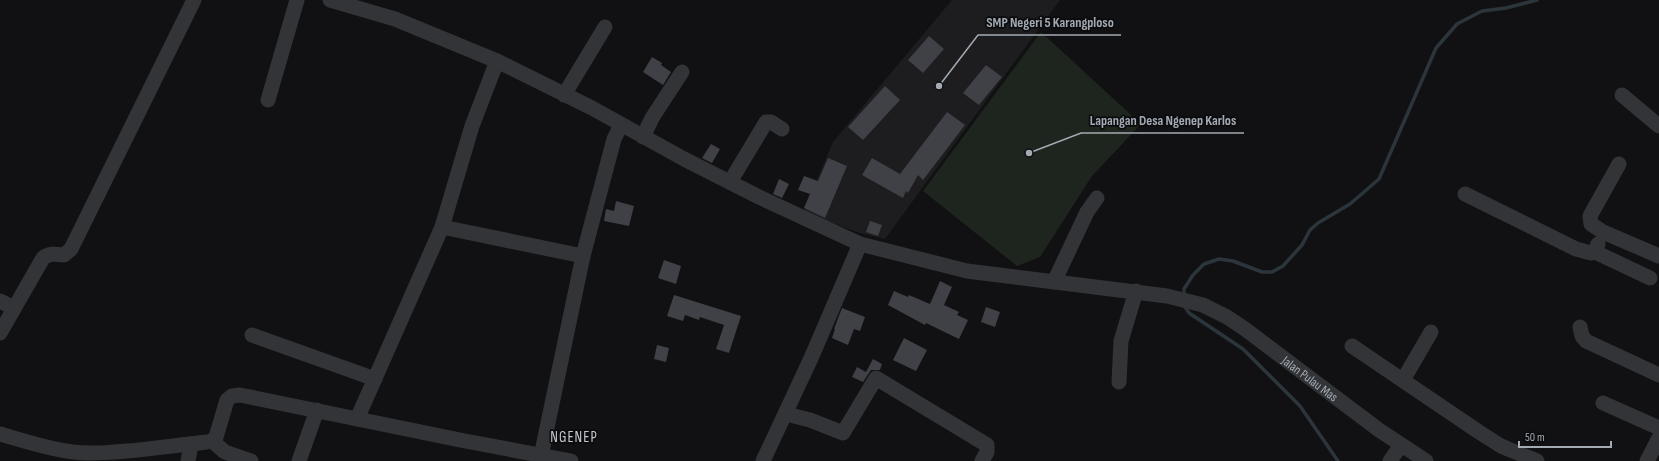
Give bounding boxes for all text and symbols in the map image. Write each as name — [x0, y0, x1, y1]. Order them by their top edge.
callout: SMP Negeri 5 Karangploso — [978, 9, 1121, 35]
text: SMP Negeri 5 Karangploso — [986, 14, 1114, 31]
callout: Lapangan Desa Ngenep Karlos — [1081, 107, 1244, 133]
text: Lapangan Desa Ngenep Karlos — [1090, 112, 1236, 129]
street label: Jalan Pulau Mas — [1278, 352, 1341, 406]
scale bar — [1519, 423, 1611, 449]
district label: NGENEP — [550, 428, 598, 447]
text: 50 m — [1525, 430, 1545, 445]

